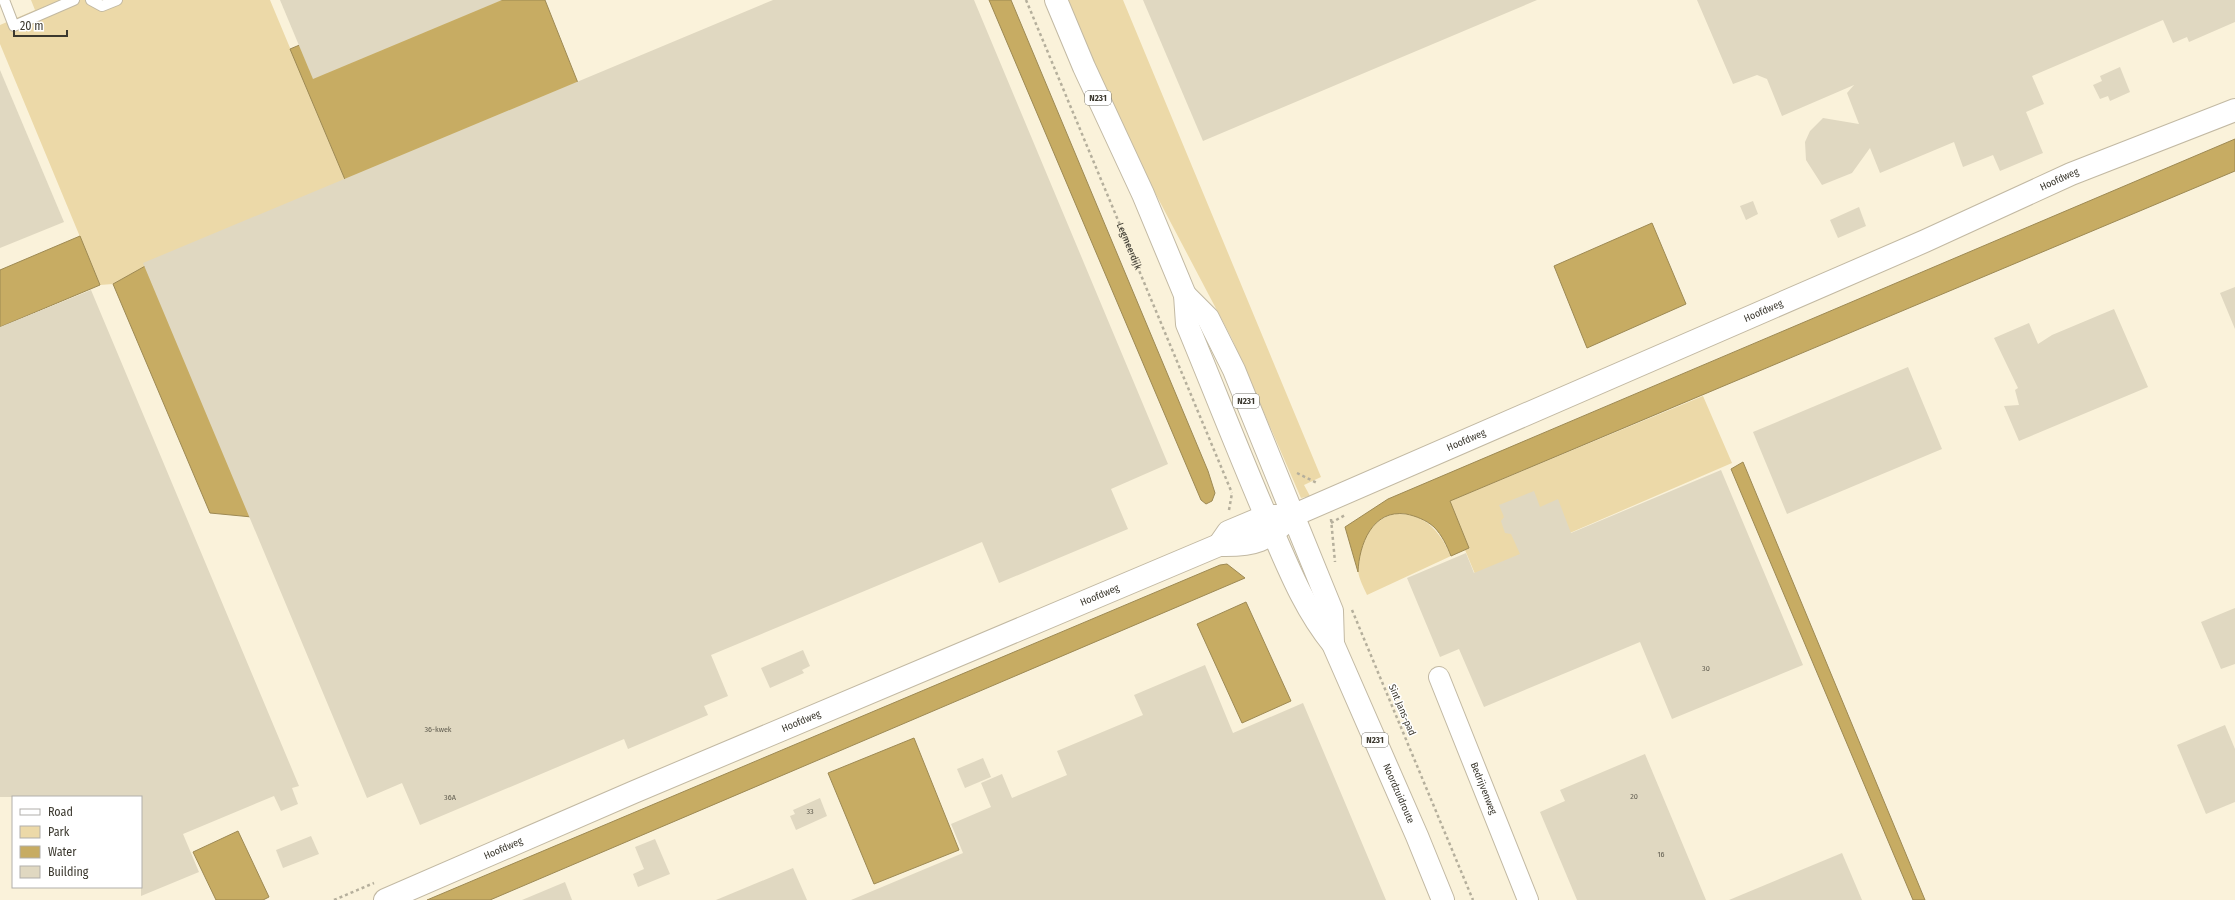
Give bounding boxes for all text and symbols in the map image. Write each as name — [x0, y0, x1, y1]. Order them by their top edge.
scale bar — [14, 12, 67, 38]
text: 20 m — [20, 19, 44, 33]
road number: N231 — [1085, 91, 1111, 105]
street label: Hoofdweg — [2038, 165, 2081, 193]
street label: Legmeerdijk — [1114, 221, 1144, 272]
street label: Hoofdweg — [1742, 297, 1785, 325]
road number: N231 — [1233, 394, 1259, 408]
street label: Hoofdweg — [1445, 426, 1488, 454]
street label: Hoofdweg — [1078, 582, 1121, 609]
house number: 30 — [1702, 664, 1710, 673]
street label: Sint Jans-pad — [1386, 683, 1418, 737]
street label: Hoofdweg — [780, 708, 823, 735]
house number: 36-kwek — [424, 725, 452, 734]
road number: N231 — [1362, 733, 1388, 747]
street label: Bedrijvenweg — [1468, 761, 1499, 817]
street label: Noordzuidroute — [1380, 762, 1417, 825]
house number: 20 — [1630, 792, 1638, 801]
house number: 36A — [444, 793, 457, 802]
legend — [12, 796, 142, 888]
text: Road — [48, 805, 73, 819]
house number: 33 — [806, 807, 814, 816]
text: Park — [48, 825, 70, 839]
street label: Hoofdweg — [482, 835, 525, 862]
text: Water — [48, 845, 77, 859]
house number: 16 — [1657, 850, 1665, 859]
text: Building — [48, 865, 89, 879]

